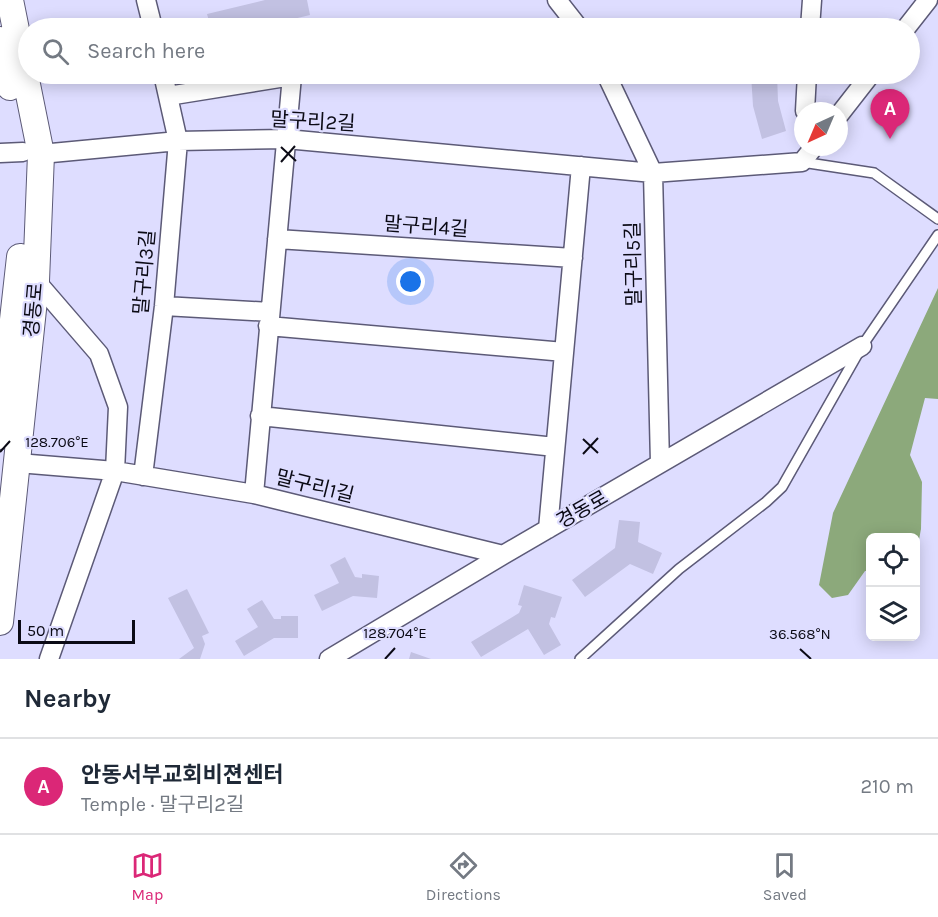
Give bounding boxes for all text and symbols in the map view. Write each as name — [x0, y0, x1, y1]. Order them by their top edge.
search box — [18, 18, 920, 84]
icon: search — [39, 35, 72, 68]
text: Search here — [87, 38, 205, 64]
pin: A — [870, 90, 910, 139]
north arrow — [794, 102, 848, 156]
street label: 말구리2길 — [270, 108, 356, 135]
street label: 말구리4길 — [383, 212, 469, 241]
street label: 말구리5길 — [621, 221, 646, 307]
street label: 말구리3길 — [129, 228, 160, 316]
your location — [396, 267, 425, 296]
street label: 경동로 — [20, 282, 47, 339]
text: 128.706°E — [25, 433, 89, 451]
street label: 말구리1길 — [273, 466, 357, 507]
street label: 경동로 — [553, 486, 612, 533]
map controls — [866, 533, 920, 641]
button: locate — [866, 533, 920, 587]
button: layers — [866, 587, 920, 641]
scale bar — [18, 617, 135, 644]
text: 50 m — [27, 621, 64, 640]
text: 128.704°E — [363, 624, 427, 642]
text: 36.568°N — [769, 625, 831, 643]
text: Nearby — [24, 683, 111, 714]
text: 안동서부교회비젼센터 — [81, 762, 283, 788]
text: A — [37, 775, 50, 798]
text: 210 m — [860, 775, 914, 798]
text: Temple · 말구리2길 — [81, 793, 244, 816]
tab: Map — [131, 849, 164, 904]
tab: Directions — [426, 849, 501, 904]
tab: Saved — [763, 849, 807, 904]

